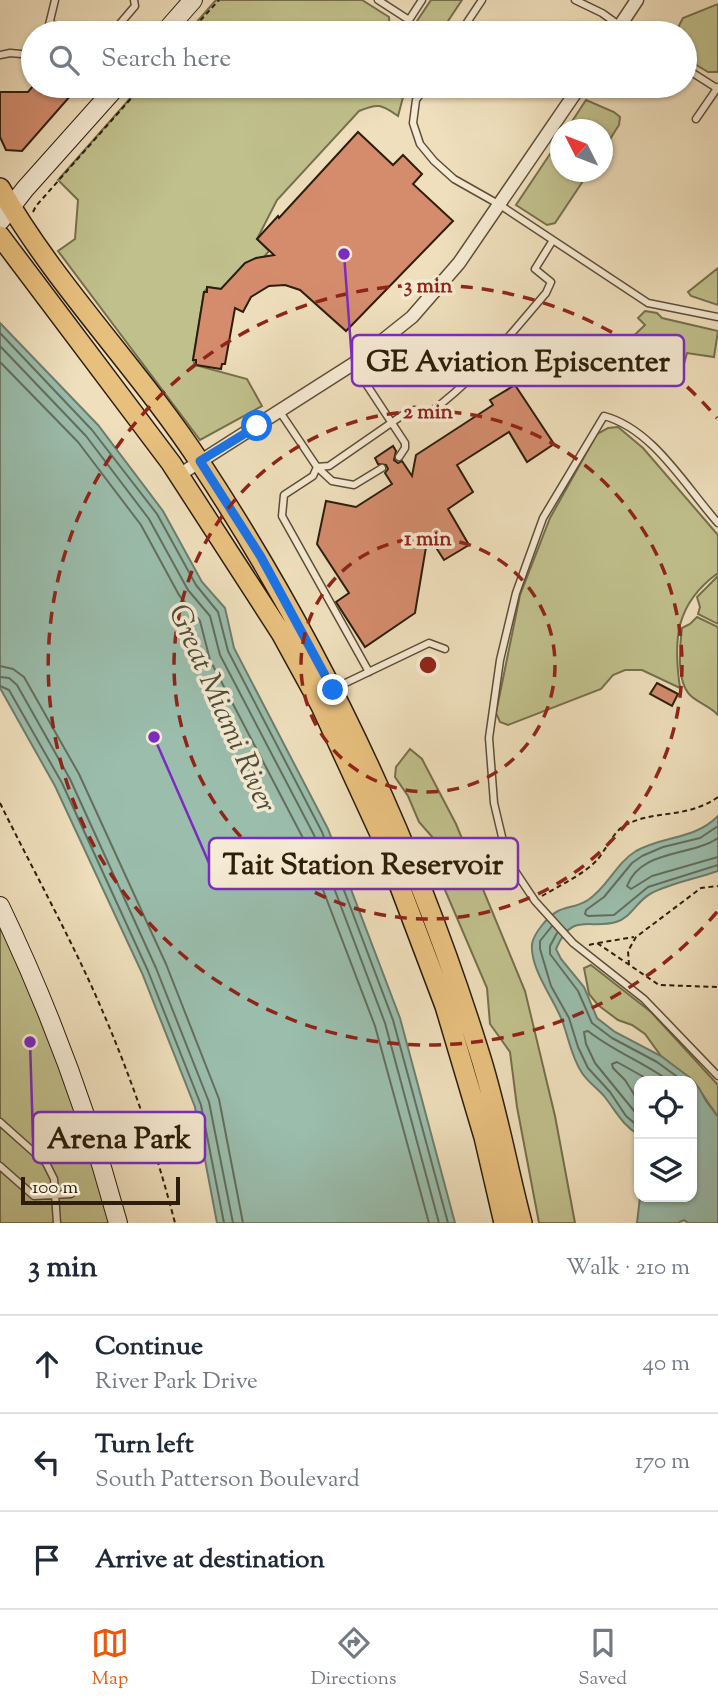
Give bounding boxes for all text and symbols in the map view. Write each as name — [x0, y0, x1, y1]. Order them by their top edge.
search box — [21, 21, 697, 98]
icon: search — [45, 41, 83, 79]
text: Search here — [101, 41, 231, 78]
north arrow — [550, 119, 613, 182]
text: 3 min — [404, 272, 453, 302]
callout: GE Aviation Episcenter — [352, 335, 684, 386]
text: GE Aviation Episcenter — [366, 342, 671, 385]
text: 2 min — [403, 398, 454, 428]
route start — [241, 410, 272, 441]
text: 1 min — [404, 525, 452, 555]
water label: Great Miami River — [156, 598, 286, 820]
centre of rings — [416, 653, 440, 677]
route end — [317, 674, 348, 705]
callout: Tait Station Reservoir — [209, 838, 518, 889]
text: Tait Station Reservoir — [223, 845, 504, 888]
map controls — [634, 1076, 697, 1202]
button: locate — [634, 1076, 697, 1139]
callout: Arena Park — [33, 1112, 205, 1163]
text: Arena Park — [47, 1119, 192, 1162]
button: layers — [634, 1139, 697, 1202]
scale bar — [21, 1174, 180, 1206]
text: 100 m — [32, 1175, 78, 1202]
text: 3 min — [28, 1247, 98, 1290]
text: Walk · 210 m — [566, 1252, 690, 1285]
text: Continue — [95, 1329, 203, 1366]
icon: ahead — [28, 1345, 66, 1383]
text: 40 m — [643, 1348, 690, 1381]
text: River Park Drive — [95, 1366, 258, 1399]
text: Turn left — [95, 1427, 194, 1464]
icon: left — [28, 1443, 66, 1481]
text: 170 m — [635, 1446, 690, 1479]
text: South Patterson Boulevard — [95, 1464, 360, 1497]
icon: arrive — [28, 1541, 66, 1579]
text: Arrive at destination — [95, 1542, 325, 1579]
tab: Map — [91, 1624, 129, 1693]
tab: Directions — [311, 1624, 396, 1693]
tab: Saved — [578, 1624, 627, 1693]

